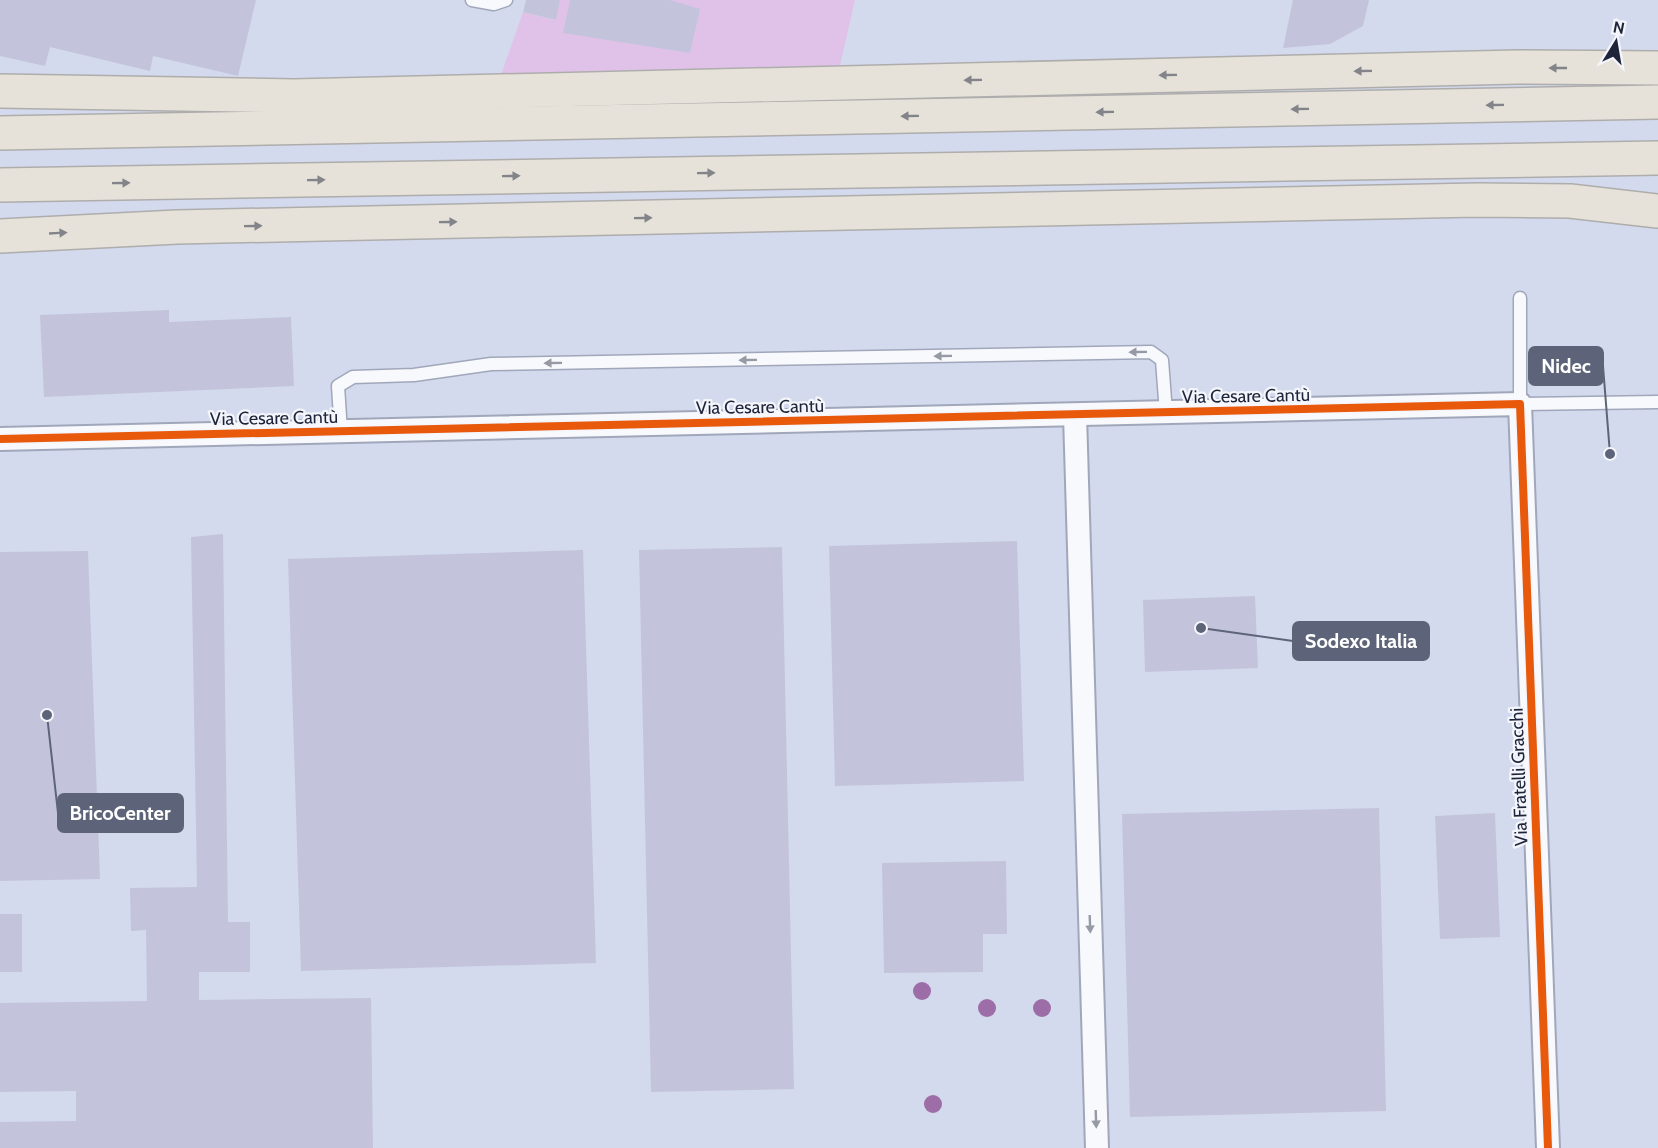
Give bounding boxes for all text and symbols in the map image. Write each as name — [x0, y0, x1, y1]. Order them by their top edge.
north arrow — [1586, 12, 1646, 72]
text: N — [1611, 17, 1626, 38]
one-way arrow — [1548, 63, 1567, 73]
one-way arrow — [1353, 66, 1372, 76]
one-way arrow — [1158, 71, 1177, 80]
one-way arrow — [963, 75, 982, 84]
one-way arrow — [1485, 100, 1504, 110]
one-way arrow — [1290, 104, 1309, 114]
one-way arrow — [1095, 108, 1114, 117]
one-way arrow — [900, 111, 919, 121]
one-way arrow — [697, 168, 716, 178]
one-way arrow — [502, 172, 521, 181]
one-way arrow — [307, 175, 326, 185]
one-way arrow — [112, 178, 131, 188]
one-way arrow — [634, 213, 653, 223]
one-way arrow — [439, 217, 458, 227]
one-way arrow — [244, 221, 263, 231]
one-way arrow — [49, 228, 68, 237]
callout: Nidec — [1529, 347, 1603, 385]
one-way arrow — [1129, 348, 1148, 357]
one-way arrow — [934, 351, 953, 361]
text: Nidec — [1541, 354, 1591, 378]
one-way arrow — [739, 355, 758, 364]
one-way arrow — [544, 358, 563, 368]
street label: Via Cesare Cantù — [1182, 384, 1310, 408]
street label: Via Cesare Cantù — [696, 395, 824, 419]
street label: Via Cesare Cantù — [210, 406, 338, 430]
callout: Sodexo Italia — [1293, 622, 1429, 660]
text: Sodexo Italia — [1305, 629, 1417, 653]
street label: Via Fratelli Gracchi — [1506, 707, 1532, 847]
callout: BricoCenter — [58, 794, 183, 832]
text: BricoCenter — [70, 801, 171, 825]
one-way arrow — [1086, 915, 1095, 934]
one-way arrow — [1092, 1110, 1101, 1129]

